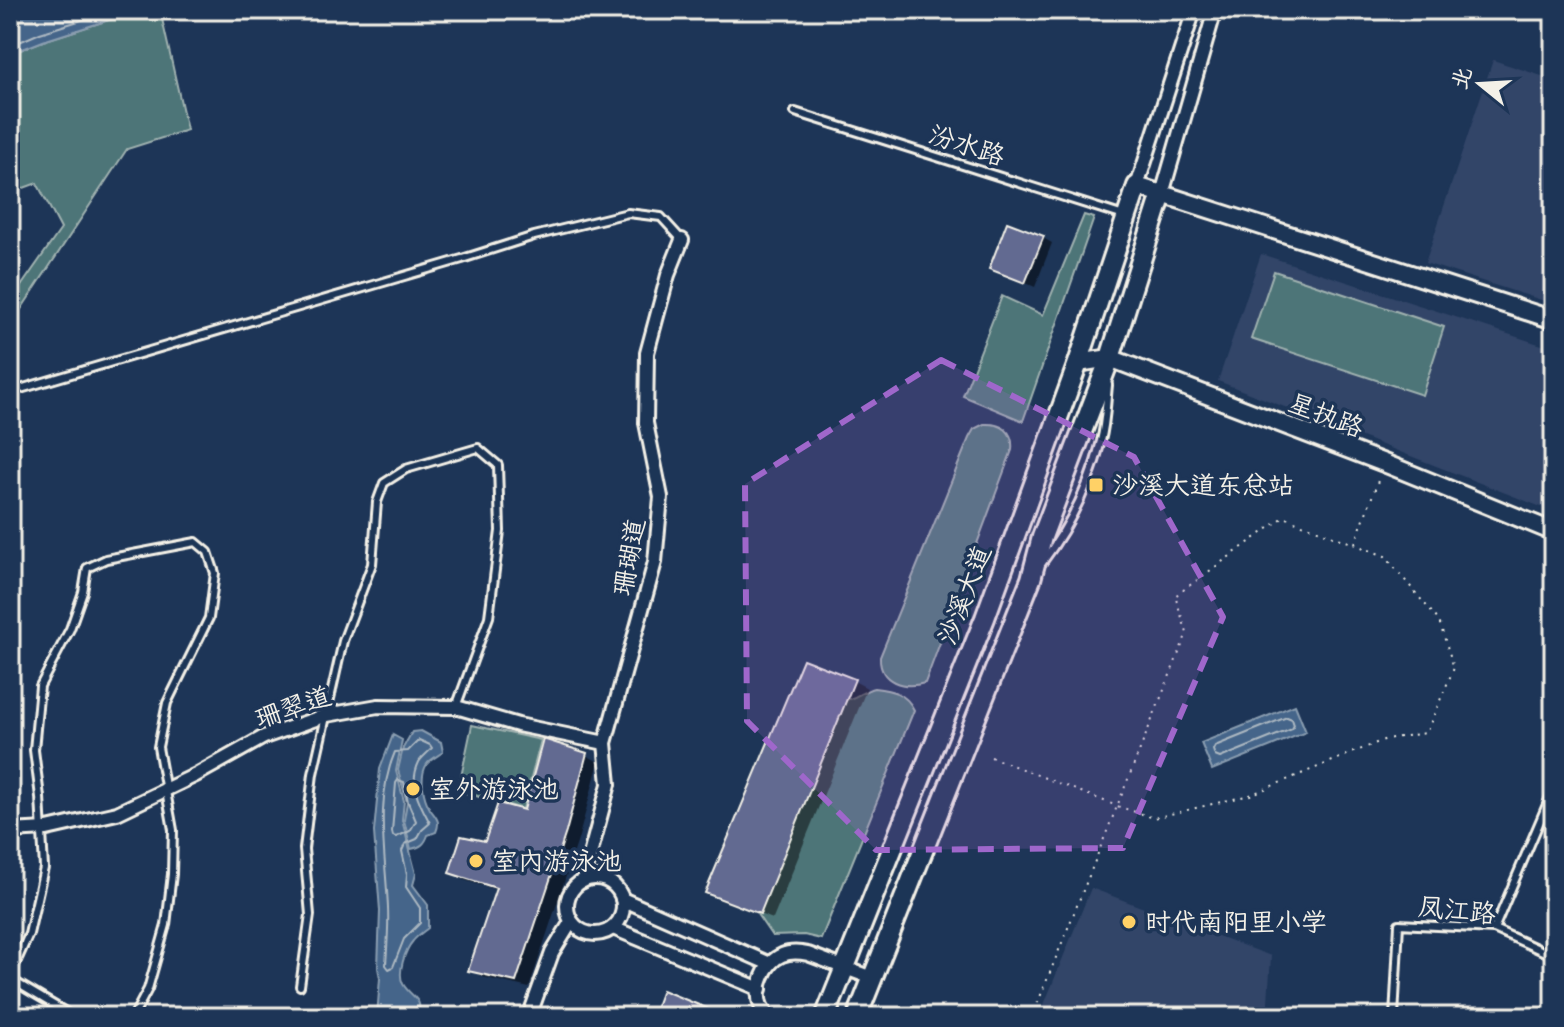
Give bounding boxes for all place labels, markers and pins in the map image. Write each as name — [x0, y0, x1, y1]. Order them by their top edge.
place label: 沙溪大道东总站 — [1112, 469, 1294, 507]
marker: 沙溪大道东总站 — [1087, 476, 1105, 494]
place label: 室外游泳池 — [429, 773, 559, 811]
marker: 室外游泳池 — [404, 780, 422, 798]
place label: 室内游泳池 — [492, 845, 622, 883]
marker: 室内游泳池 — [467, 852, 485, 870]
place label: 时代南阳里小学 — [1145, 906, 1327, 944]
marker: 时代南阳里小学 — [1120, 913, 1138, 931]

